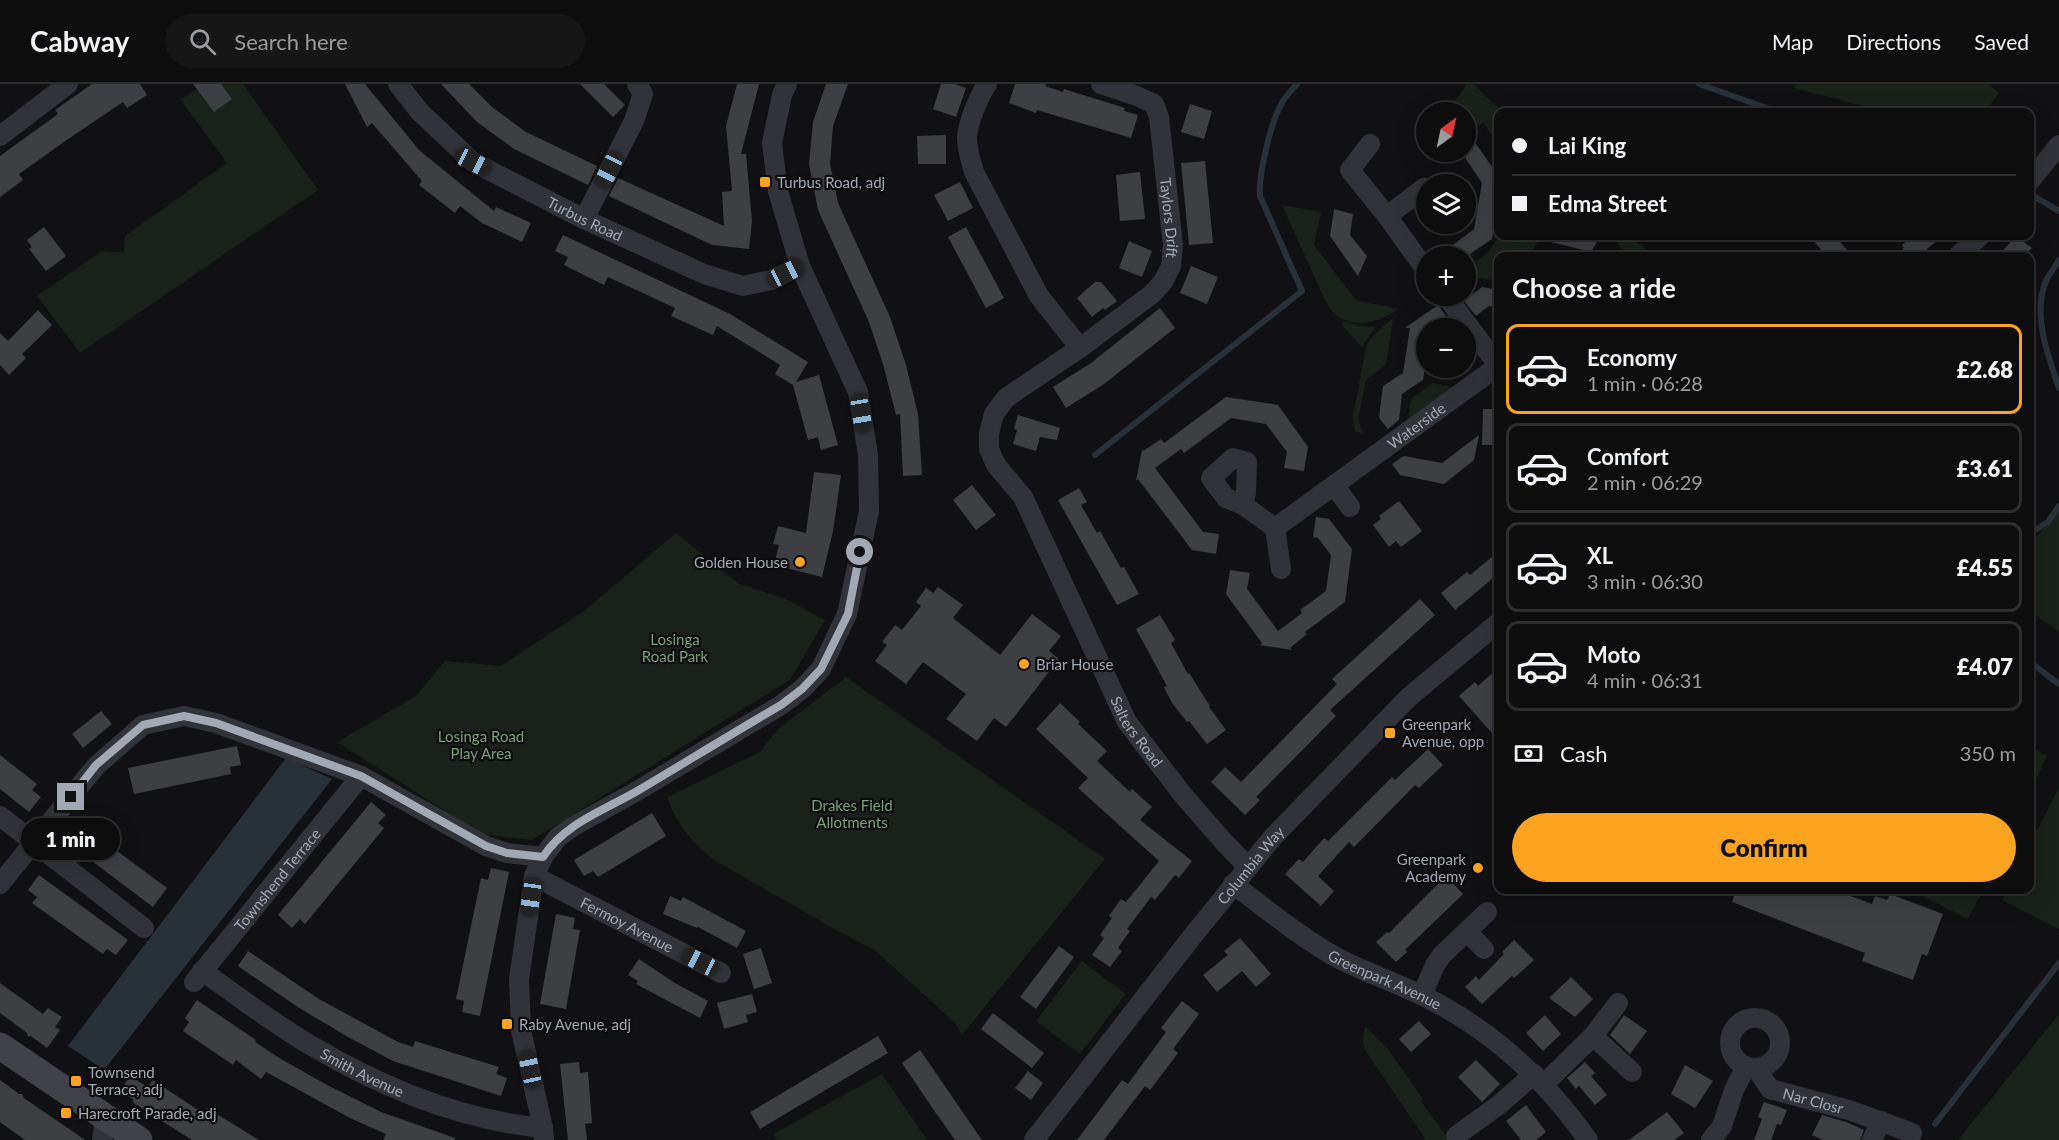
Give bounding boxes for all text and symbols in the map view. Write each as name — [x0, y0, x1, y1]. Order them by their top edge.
search box — [165, 14, 585, 68]
text: Cabway — [30, 24, 129, 58]
icon: search — [186, 25, 219, 58]
text: Search here — [234, 28, 348, 55]
text: Map — [1772, 29, 1813, 54]
text: Directions — [1846, 29, 1941, 54]
text: Saved — [1974, 29, 2029, 54]
north arrow — [1416, 102, 1476, 162]
map controls — [1416, 102, 1476, 378]
text: Lai King — [1548, 132, 1626, 159]
car — [453, 146, 493, 178]
car — [593, 150, 625, 190]
place label: Turbus Road, adj — [777, 173, 885, 191]
button: layers — [1416, 174, 1476, 234]
marker: Turbus Road, adj — [758, 175, 772, 189]
street label: Taylors Drift — [1157, 177, 1182, 259]
text: Edma Street — [1548, 190, 1667, 217]
street label: Turbus Road — [544, 193, 626, 244]
button: + — [1416, 246, 1476, 306]
car — [766, 257, 806, 289]
text: Choose a ride — [1512, 271, 1676, 304]
button: − — [1416, 318, 1476, 378]
icon: car — [1515, 342, 1569, 396]
text: Economy — [1587, 344, 1677, 371]
text: £2.68 — [1957, 356, 2013, 383]
text: 1 min · 06:28 — [1587, 371, 1703, 395]
car — [849, 394, 873, 432]
street label: Waterside — [1384, 398, 1449, 452]
icon: car — [1515, 441, 1569, 495]
text: Comfort — [1587, 443, 1669, 470]
text: £3.61 — [1957, 455, 2013, 482]
text: 2 min · 06:29 — [1587, 470, 1703, 494]
route start — [846, 538, 873, 565]
icon: car — [1515, 540, 1569, 594]
text: XL — [1587, 542, 1613, 569]
place label: Golden House — [694, 553, 788, 571]
text: £4.55 — [1957, 554, 2013, 581]
marker: Golden House — [793, 555, 807, 569]
text: 3 min · 06:30 — [1587, 569, 1703, 593]
park label: Losinga Road Park — [642, 630, 709, 665]
icon: car — [1515, 639, 1569, 693]
text: Moto — [1587, 641, 1641, 668]
text: £4.07 — [1957, 653, 2013, 680]
place label: Briar House — [1036, 655, 1114, 673]
marker: Briar House — [1017, 657, 1031, 671]
text: 4 min · 06:31 — [1587, 668, 1703, 692]
street label: Salters Road — [1107, 693, 1167, 770]
place label: Greenpark Avenue, opp — [1402, 715, 1484, 750]
marker: Greenpark Avenue, opp — [1383, 726, 1397, 740]
park label: Losinga Road Play Area — [438, 727, 524, 762]
icon: cash — [1512, 737, 1545, 770]
text: Cash — [1560, 740, 1607, 767]
text: 350 m — [1960, 741, 2016, 765]
route end — [57, 783, 84, 810]
park label: Drakes Field Allotments — [811, 796, 893, 831]
button: Confirm — [1512, 813, 2016, 882]
callout: 1 min — [22, 818, 121, 860]
street label: Columbia Way — [1213, 822, 1288, 908]
street label: Townshend Terrace — [230, 824, 324, 934]
text: 1 min — [46, 827, 95, 851]
place label: Greenpark Academy — [1397, 850, 1466, 885]
marker: Greenpark Academy — [1471, 861, 1485, 875]
car — [520, 878, 542, 916]
street label: Fermoy Avenue — [578, 893, 677, 956]
car — [680, 946, 720, 978]
street label: Greenpark Avenue — [1325, 946, 1445, 1013]
place label: Raby Avenue, adj — [519, 1015, 631, 1033]
marker: Raby Avenue, adj — [500, 1017, 514, 1031]
street label: Smith Avenue — [317, 1044, 407, 1100]
car — [517, 1050, 543, 1088]
place label: Townsend Terrace, adj — [88, 1063, 163, 1098]
marker: Townsend Terrace, adj — [69, 1074, 83, 1088]
street label: Nar Closr — [1781, 1084, 1846, 1117]
place label: Harecroft Parade, adj — [78, 1104, 217, 1122]
marker: Harecroft Parade, adj — [59, 1106, 73, 1120]

